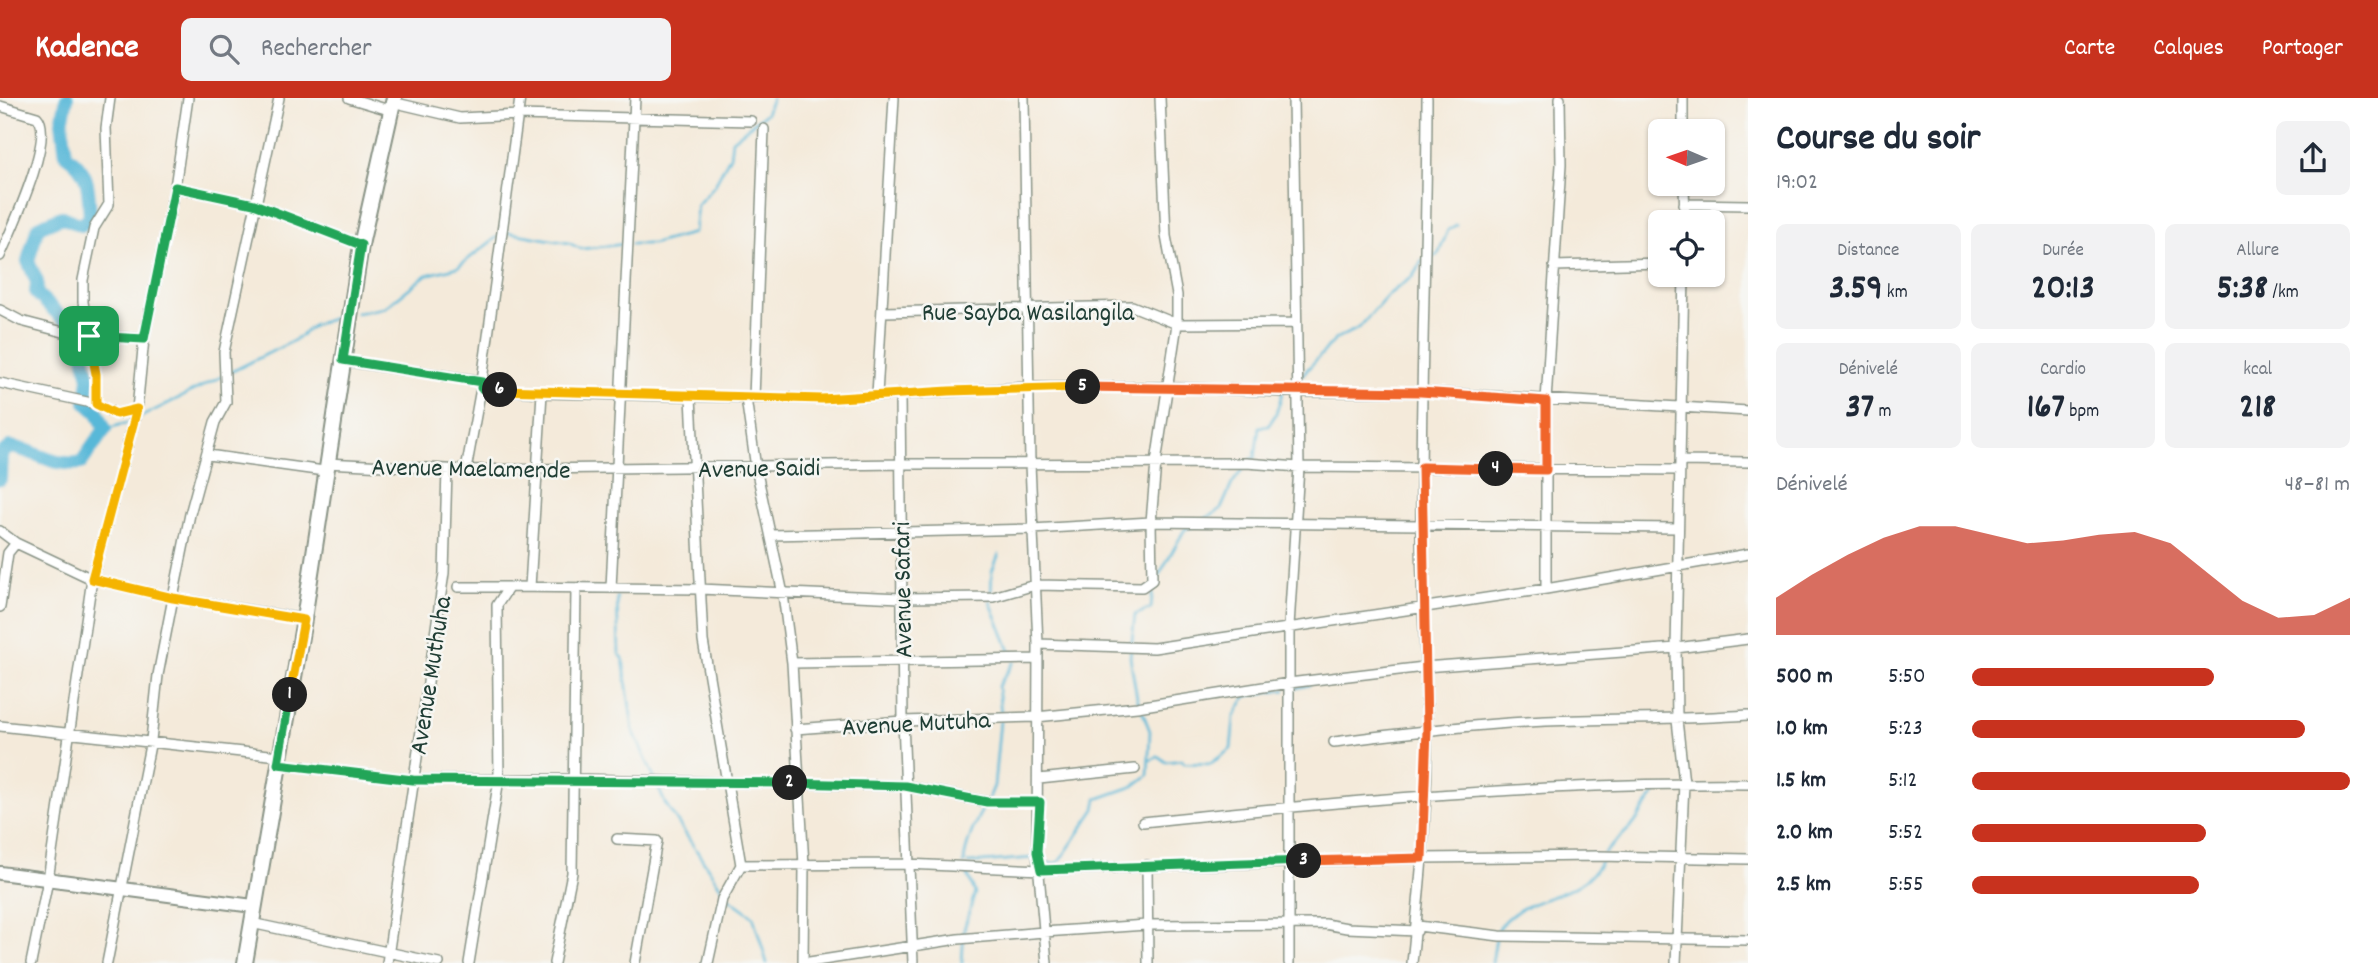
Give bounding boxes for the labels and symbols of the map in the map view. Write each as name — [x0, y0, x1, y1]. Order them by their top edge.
north arrow — [1648, 119, 1726, 196]
street label: Rue Sayba Wasilangila — [922, 296, 1135, 333]
pin — [59, 306, 119, 366]
pin: 5 — [1066, 370, 1100, 404]
pin: 6 — [482, 372, 518, 408]
street label: Avenue Maelamende — [371, 450, 571, 491]
street label: Avenue Saidi — [698, 451, 821, 490]
pin: 4 — [1478, 452, 1514, 486]
street label: Avenue Safari — [885, 521, 924, 659]
street label: Avenue Muthuha — [402, 593, 463, 758]
pin: 1 — [272, 678, 308, 712]
street label: Avenue Mutuha — [841, 703, 992, 748]
pin: 2 — [772, 766, 808, 800]
pin: 3 — [1286, 844, 1322, 878]

